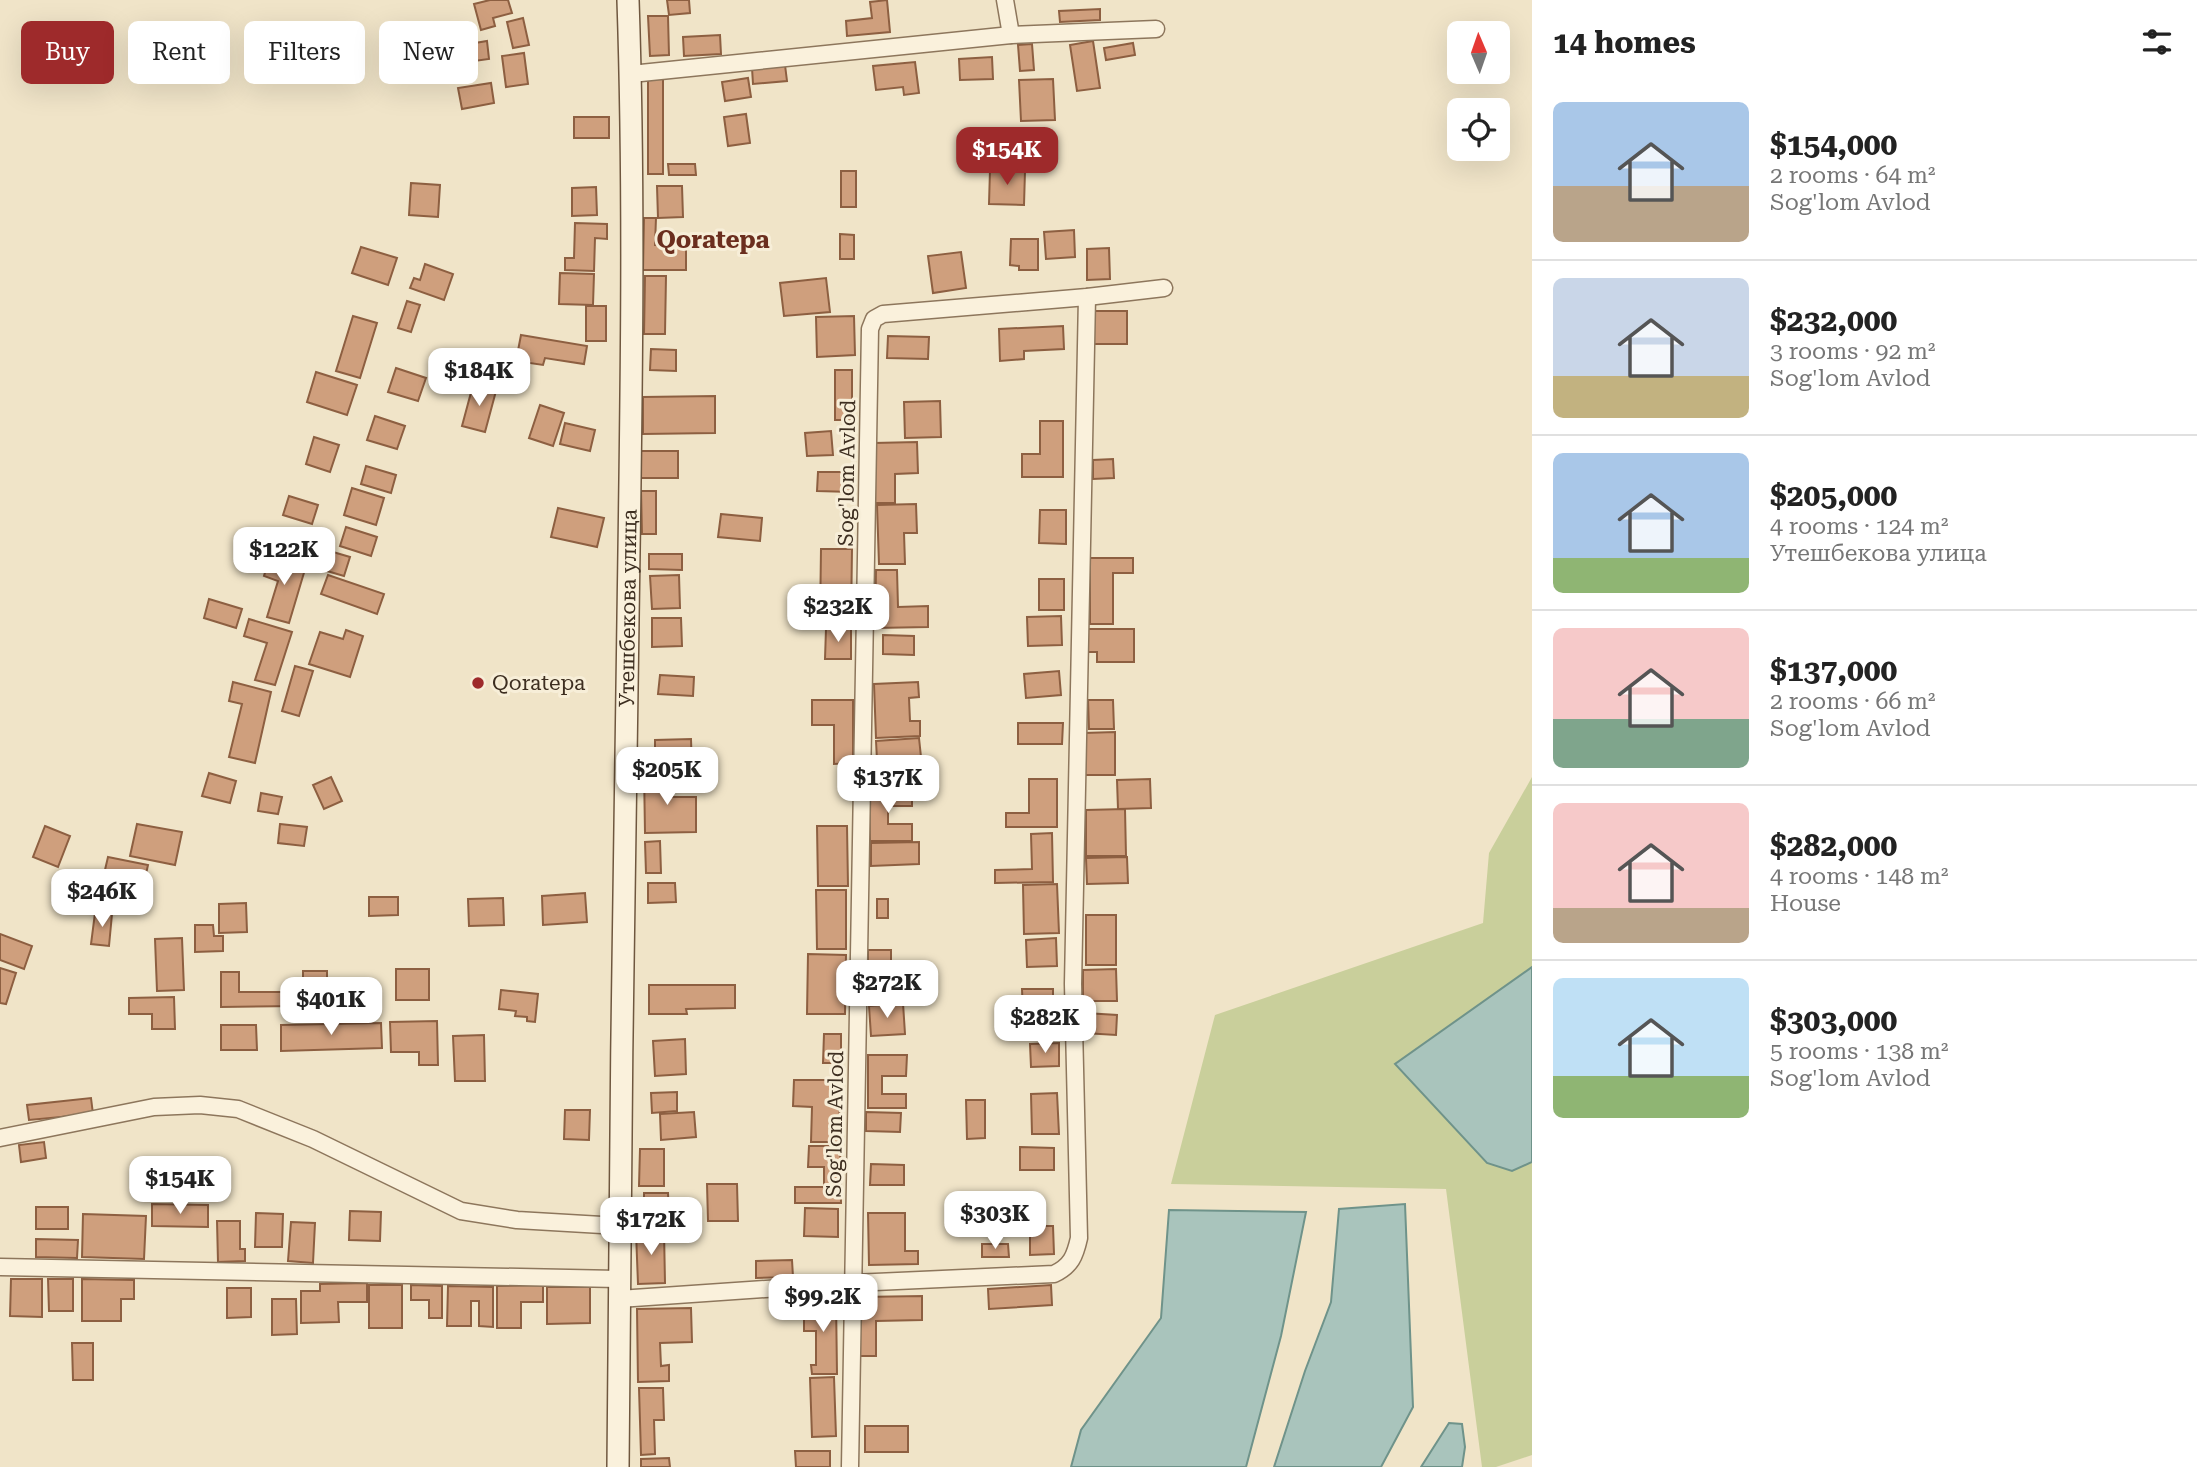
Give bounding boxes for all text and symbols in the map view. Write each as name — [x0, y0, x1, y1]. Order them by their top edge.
chip: Buy — [21, 21, 114, 84]
chip: Rent — [128, 21, 230, 84]
chip: Filters — [244, 21, 365, 84]
chip: New — [379, 21, 478, 84]
north arrow — [1447, 21, 1510, 84]
map controls — [1447, 21, 1510, 161]
icon: filters — [2138, 23, 2176, 61]
text: 14 homes — [1553, 25, 1696, 60]
button: locate — [1447, 98, 1510, 161]
text: $154,000 — [1770, 127, 1897, 162]
pin: $154K — [958, 128, 1056, 187]
icon: home — [1609, 130, 1693, 214]
text: $154K — [972, 136, 1042, 163]
text: 2 rooms · 64 m² — [1770, 162, 1936, 189]
text: Sog'lom Avlod — [1770, 189, 1931, 216]
district label: Qoratepa — [656, 226, 770, 254]
text: $232,000 — [1770, 303, 1897, 338]
icon: home — [1609, 306, 1693, 390]
text: 3 rooms · 92 m² — [1770, 338, 1936, 365]
pin: $184K — [430, 348, 528, 408]
text: $184K — [444, 357, 514, 384]
text: Sog'lom Avlod — [1770, 365, 1931, 392]
street label: Sog'lom Avlod — [834, 399, 860, 547]
text: $205,000 — [1770, 478, 1897, 513]
icon: home — [1609, 481, 1693, 565]
street label: Утешбекова улица — [615, 508, 642, 707]
text: 4 rooms · 124 m² — [1770, 513, 1948, 540]
pin: $122K — [235, 528, 333, 587]
text: $122K — [249, 536, 319, 563]
text: Утешбекова улица — [1770, 540, 1987, 567]
pin: $232K — [789, 584, 887, 644]
text: $232K — [803, 593, 873, 620]
text: $137,000 — [1770, 653, 1897, 688]
icon: home — [1609, 656, 1693, 740]
place label: Qoratepa — [492, 671, 586, 695]
marker: Qoratepa — [470, 675, 486, 691]
text: 2 rooms · 66 m² — [1770, 688, 1936, 715]
text: Sog'lom Avlod — [1770, 715, 1931, 742]
pin: $205K — [618, 748, 716, 807]
text: $205K — [632, 756, 702, 783]
pin: $137K — [839, 756, 937, 815]
text: $137K — [853, 764, 923, 791]
text: $282,000 — [1770, 828, 1897, 863]
icon: home — [1609, 831, 1693, 915]
text: 4 rooms · 148 m² — [1770, 863, 1948, 890]
pin: $246K — [53, 870, 151, 929]
text: $246K — [67, 878, 137, 905]
text: House — [1770, 890, 1841, 917]
pin: $272K — [838, 960, 936, 1020]
text: $272K — [852, 969, 922, 996]
pin: $401K — [282, 978, 380, 1037]
text: $401K — [296, 986, 366, 1013]
pin: $282K — [996, 996, 1094, 1055]
text: $303,000 — [1770, 1003, 1897, 1038]
text: $282K — [1010, 1004, 1080, 1031]
icon: home — [1609, 1006, 1693, 1090]
text: 5 rooms · 138 m² — [1770, 1038, 1948, 1065]
street label: Sog'lom Avlod — [822, 1050, 848, 1198]
text: Sog'lom Avlod — [1770, 1065, 1931, 1092]
pin: $154K — [131, 1156, 229, 1216]
text: $154K — [145, 1165, 215, 1192]
pin: $303K — [946, 1192, 1044, 1251]
pin: $172K — [602, 1198, 700, 1257]
text: $303K — [960, 1200, 1030, 1227]
text: $172K — [616, 1206, 686, 1233]
pin: $99.2K — [766, 1274, 880, 1334]
text: $99.2K — [785, 1283, 861, 1310]

